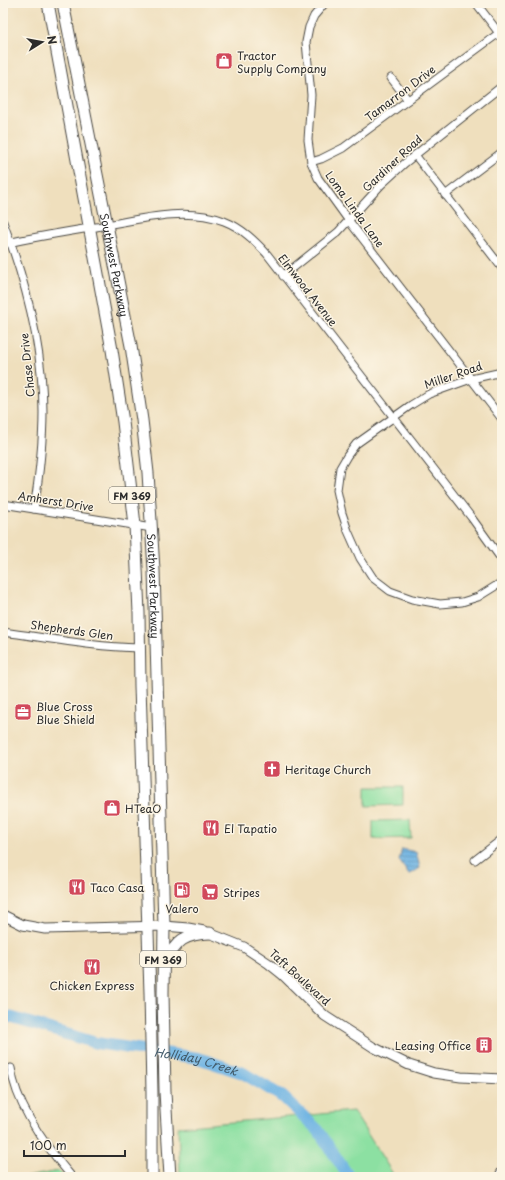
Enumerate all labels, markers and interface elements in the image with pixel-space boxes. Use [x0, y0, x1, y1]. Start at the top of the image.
north arrow [22, 22, 62, 62]
text: N [43, 34, 62, 46]
place label: Tractor Supply Company [237, 47, 327, 77]
shop icon: Tractor Supply Company [214, 51, 234, 71]
street label: Tamarron Drive [361, 61, 439, 125]
street label: Gardiner Road [358, 131, 426, 195]
street label: Loma Linda Lane [321, 167, 389, 251]
street label: Southwest Parkway [96, 212, 133, 318]
street label: Elmwood Avenue [274, 250, 342, 330]
street label: Chase Drive [15, 332, 39, 398]
street label: Miller Road [422, 357, 485, 393]
street label: Amherst Drive [17, 487, 95, 515]
road number: FM 369 [109, 487, 155, 503]
street label: Southwest Parkway [143, 533, 164, 639]
street label: Shepherds Glen [29, 616, 115, 644]
place label: Blue Cross Blue Shield [36, 698, 95, 728]
office icon: Blue Cross Blue Shield [13, 702, 33, 722]
church icon: Heritage Church [262, 759, 282, 779]
place label: Heritage Church [285, 761, 371, 778]
shop icon: HTeaO [102, 798, 122, 818]
place label: HTeaO [125, 800, 161, 817]
restaurant icon: El Tapatio [201, 818, 221, 838]
place label: El Tapatio [224, 820, 277, 837]
restaurant icon: Taco Casa [67, 877, 87, 897]
place label: Taco Casa [90, 879, 145, 896]
fuel station icon: Valero [172, 880, 192, 900]
supermarket icon: Stripes [200, 882, 220, 902]
place label: Stripes [223, 884, 260, 901]
place label: Valero [165, 900, 199, 917]
street label: Taft Boulevard [266, 945, 335, 1009]
road number: FM 369 [140, 951, 186, 967]
restaurant icon: Chicken Express [82, 957, 102, 977]
place label: Chicken Express [49, 977, 135, 994]
building icon: Leasing Office [474, 1035, 494, 1055]
place label: Leasing Office [395, 1037, 471, 1054]
water label: Holliday Creek [153, 1043, 241, 1080]
scale bar [24, 1132, 125, 1158]
text: 100 m [30, 1136, 67, 1154]

